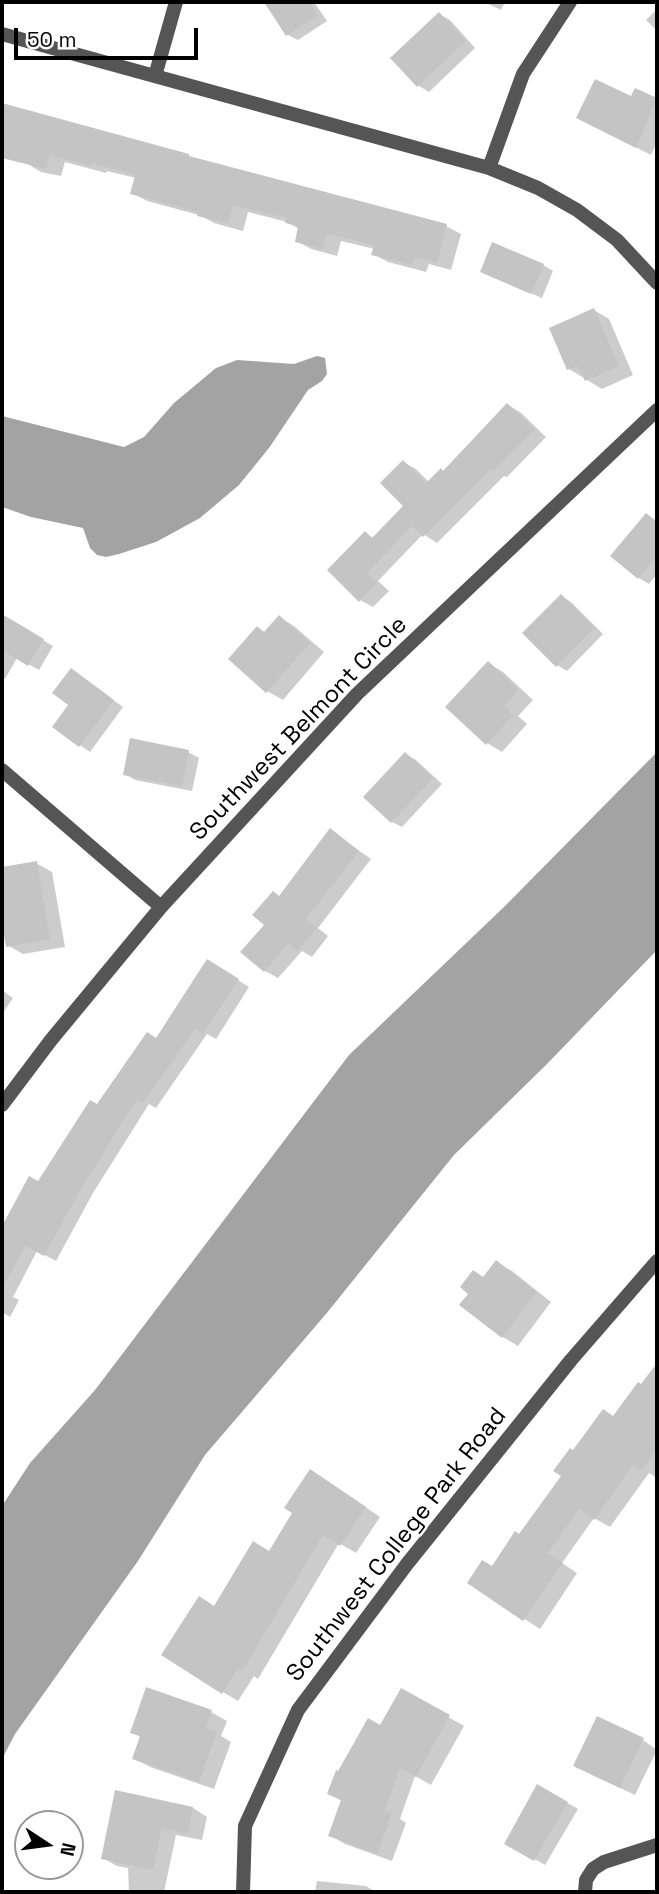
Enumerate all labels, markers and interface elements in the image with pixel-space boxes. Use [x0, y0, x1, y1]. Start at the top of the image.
scale bar [18, 14, 201, 58]
text: 50 m [27, 26, 77, 53]
street label: Southwest Belmont Circle [184, 611, 414, 847]
street label: Southwest College Park Road [281, 1402, 513, 1688]
north arrow [14, 1810, 84, 1880]
text: N [54, 1840, 82, 1858]

